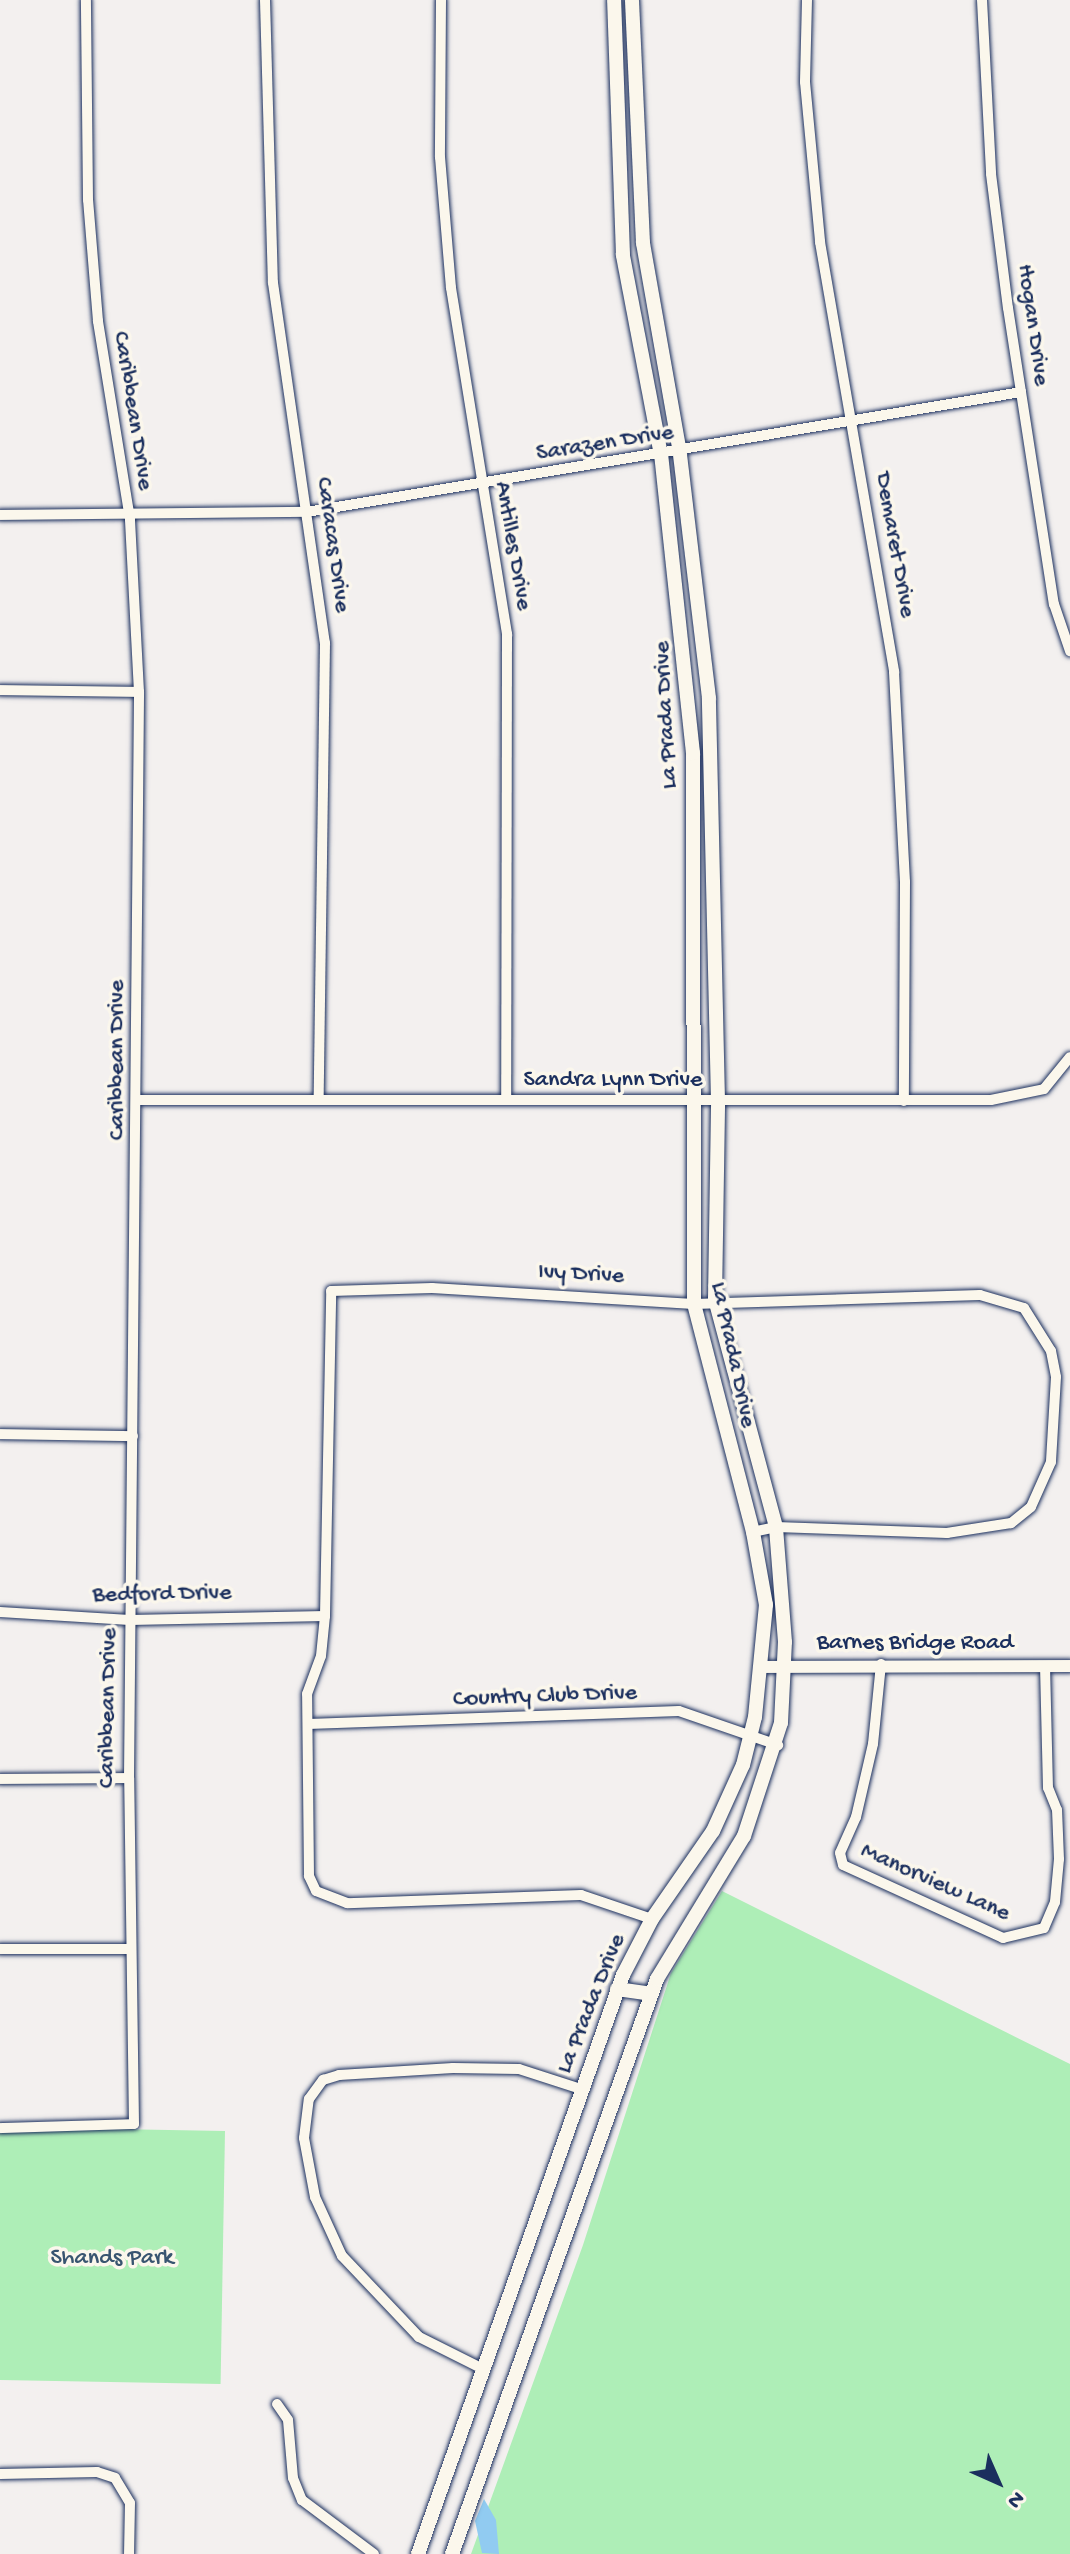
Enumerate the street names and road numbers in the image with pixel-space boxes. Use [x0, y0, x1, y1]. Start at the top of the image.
street label: Hogan Drive [1009, 262, 1055, 388]
street label: Caribbean Drive [105, 329, 159, 493]
street label: Sarazen Drive [534, 419, 676, 469]
street label: Demaret Drive [867, 470, 921, 620]
street label: Caracas Drive [308, 475, 356, 615]
street label: Antilles Drive [487, 479, 537, 613]
street label: La Prada Drive [649, 640, 685, 790]
street label: Caribbean Drive [104, 980, 132, 1140]
street label: Sandra Lynn Drive [524, 1067, 702, 1095]
street label: Ivy Drive [537, 1258, 625, 1292]
street label: La Prada Drive [703, 1280, 761, 1430]
street label: Bedford Drive [92, 1579, 232, 1611]
street label: Caribbean Drive [93, 1628, 125, 1788]
street label: Barnes Bridge Road [817, 1630, 1013, 1658]
street label: Country Club Drive [452, 1679, 638, 1715]
street label: Manorview Lane [856, 1837, 1014, 1929]
street label: La Prada Drive [551, 1930, 633, 2078]

